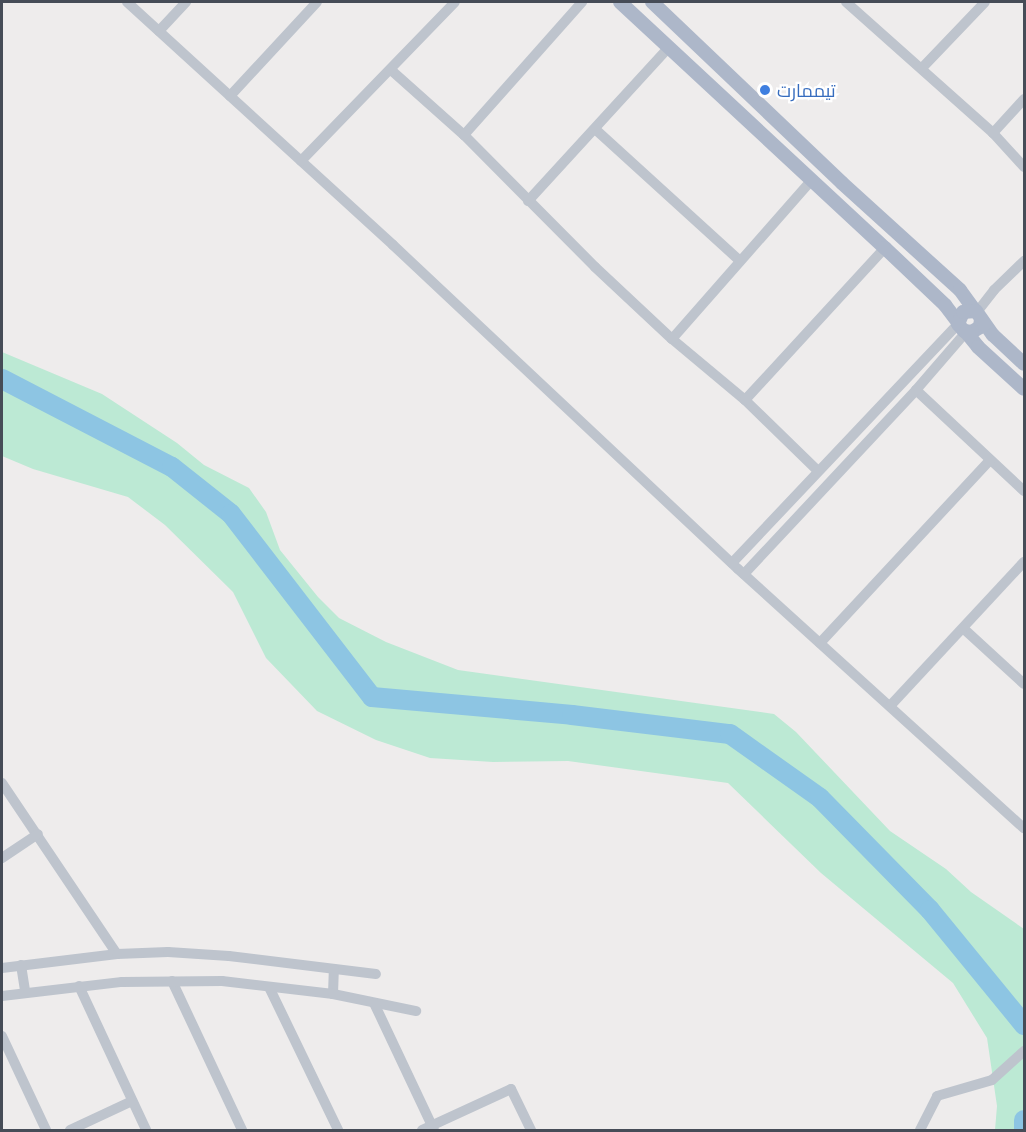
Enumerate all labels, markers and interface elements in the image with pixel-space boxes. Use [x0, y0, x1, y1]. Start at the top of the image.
place label: تیممارت [777, 79, 836, 101]
marker: تیممارت [758, 83, 772, 97]

